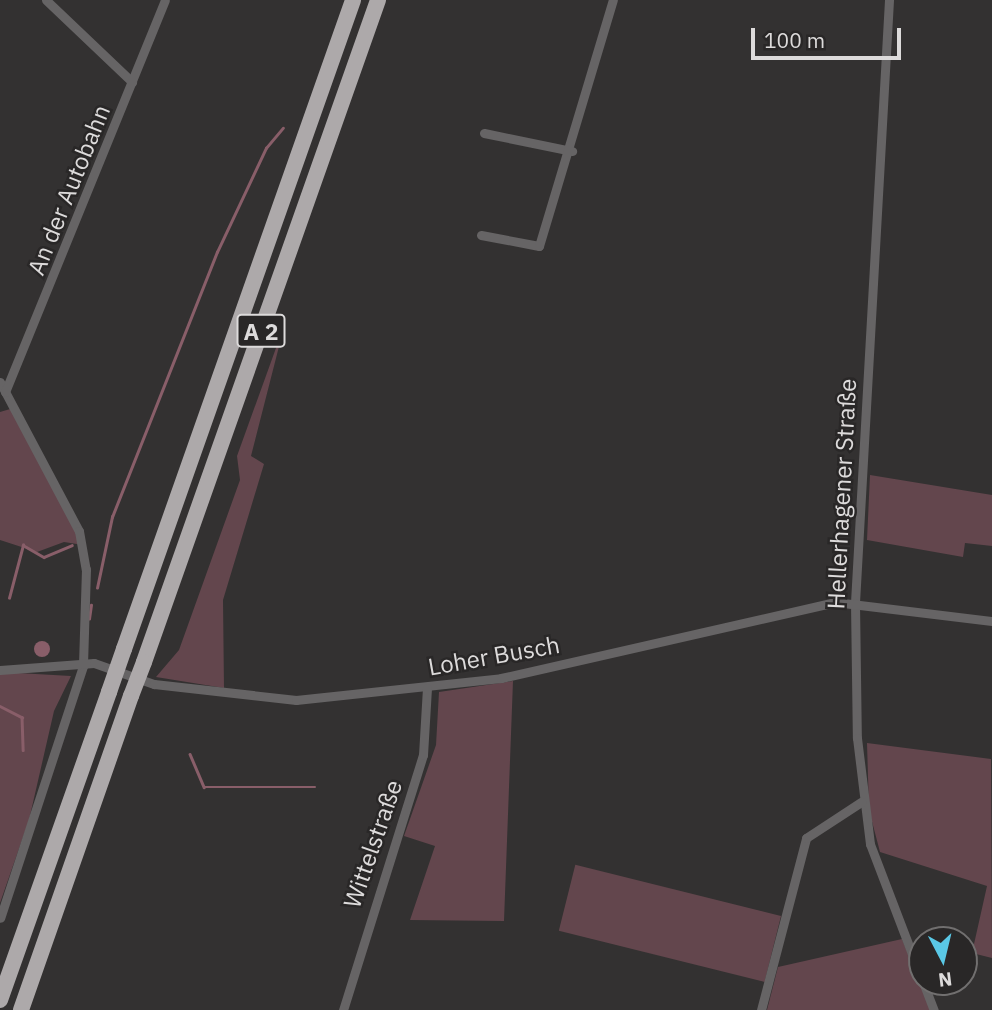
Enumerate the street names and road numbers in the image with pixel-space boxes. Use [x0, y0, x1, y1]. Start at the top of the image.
street label: An der Autobahn [22, 101, 116, 279]
road number: A 2 [236, 312, 286, 350]
street label: Hellerhagener Straße [822, 378, 862, 610]
street label: Loher Busch [426, 630, 562, 682]
street label: Wittelstraße [338, 776, 408, 912]

